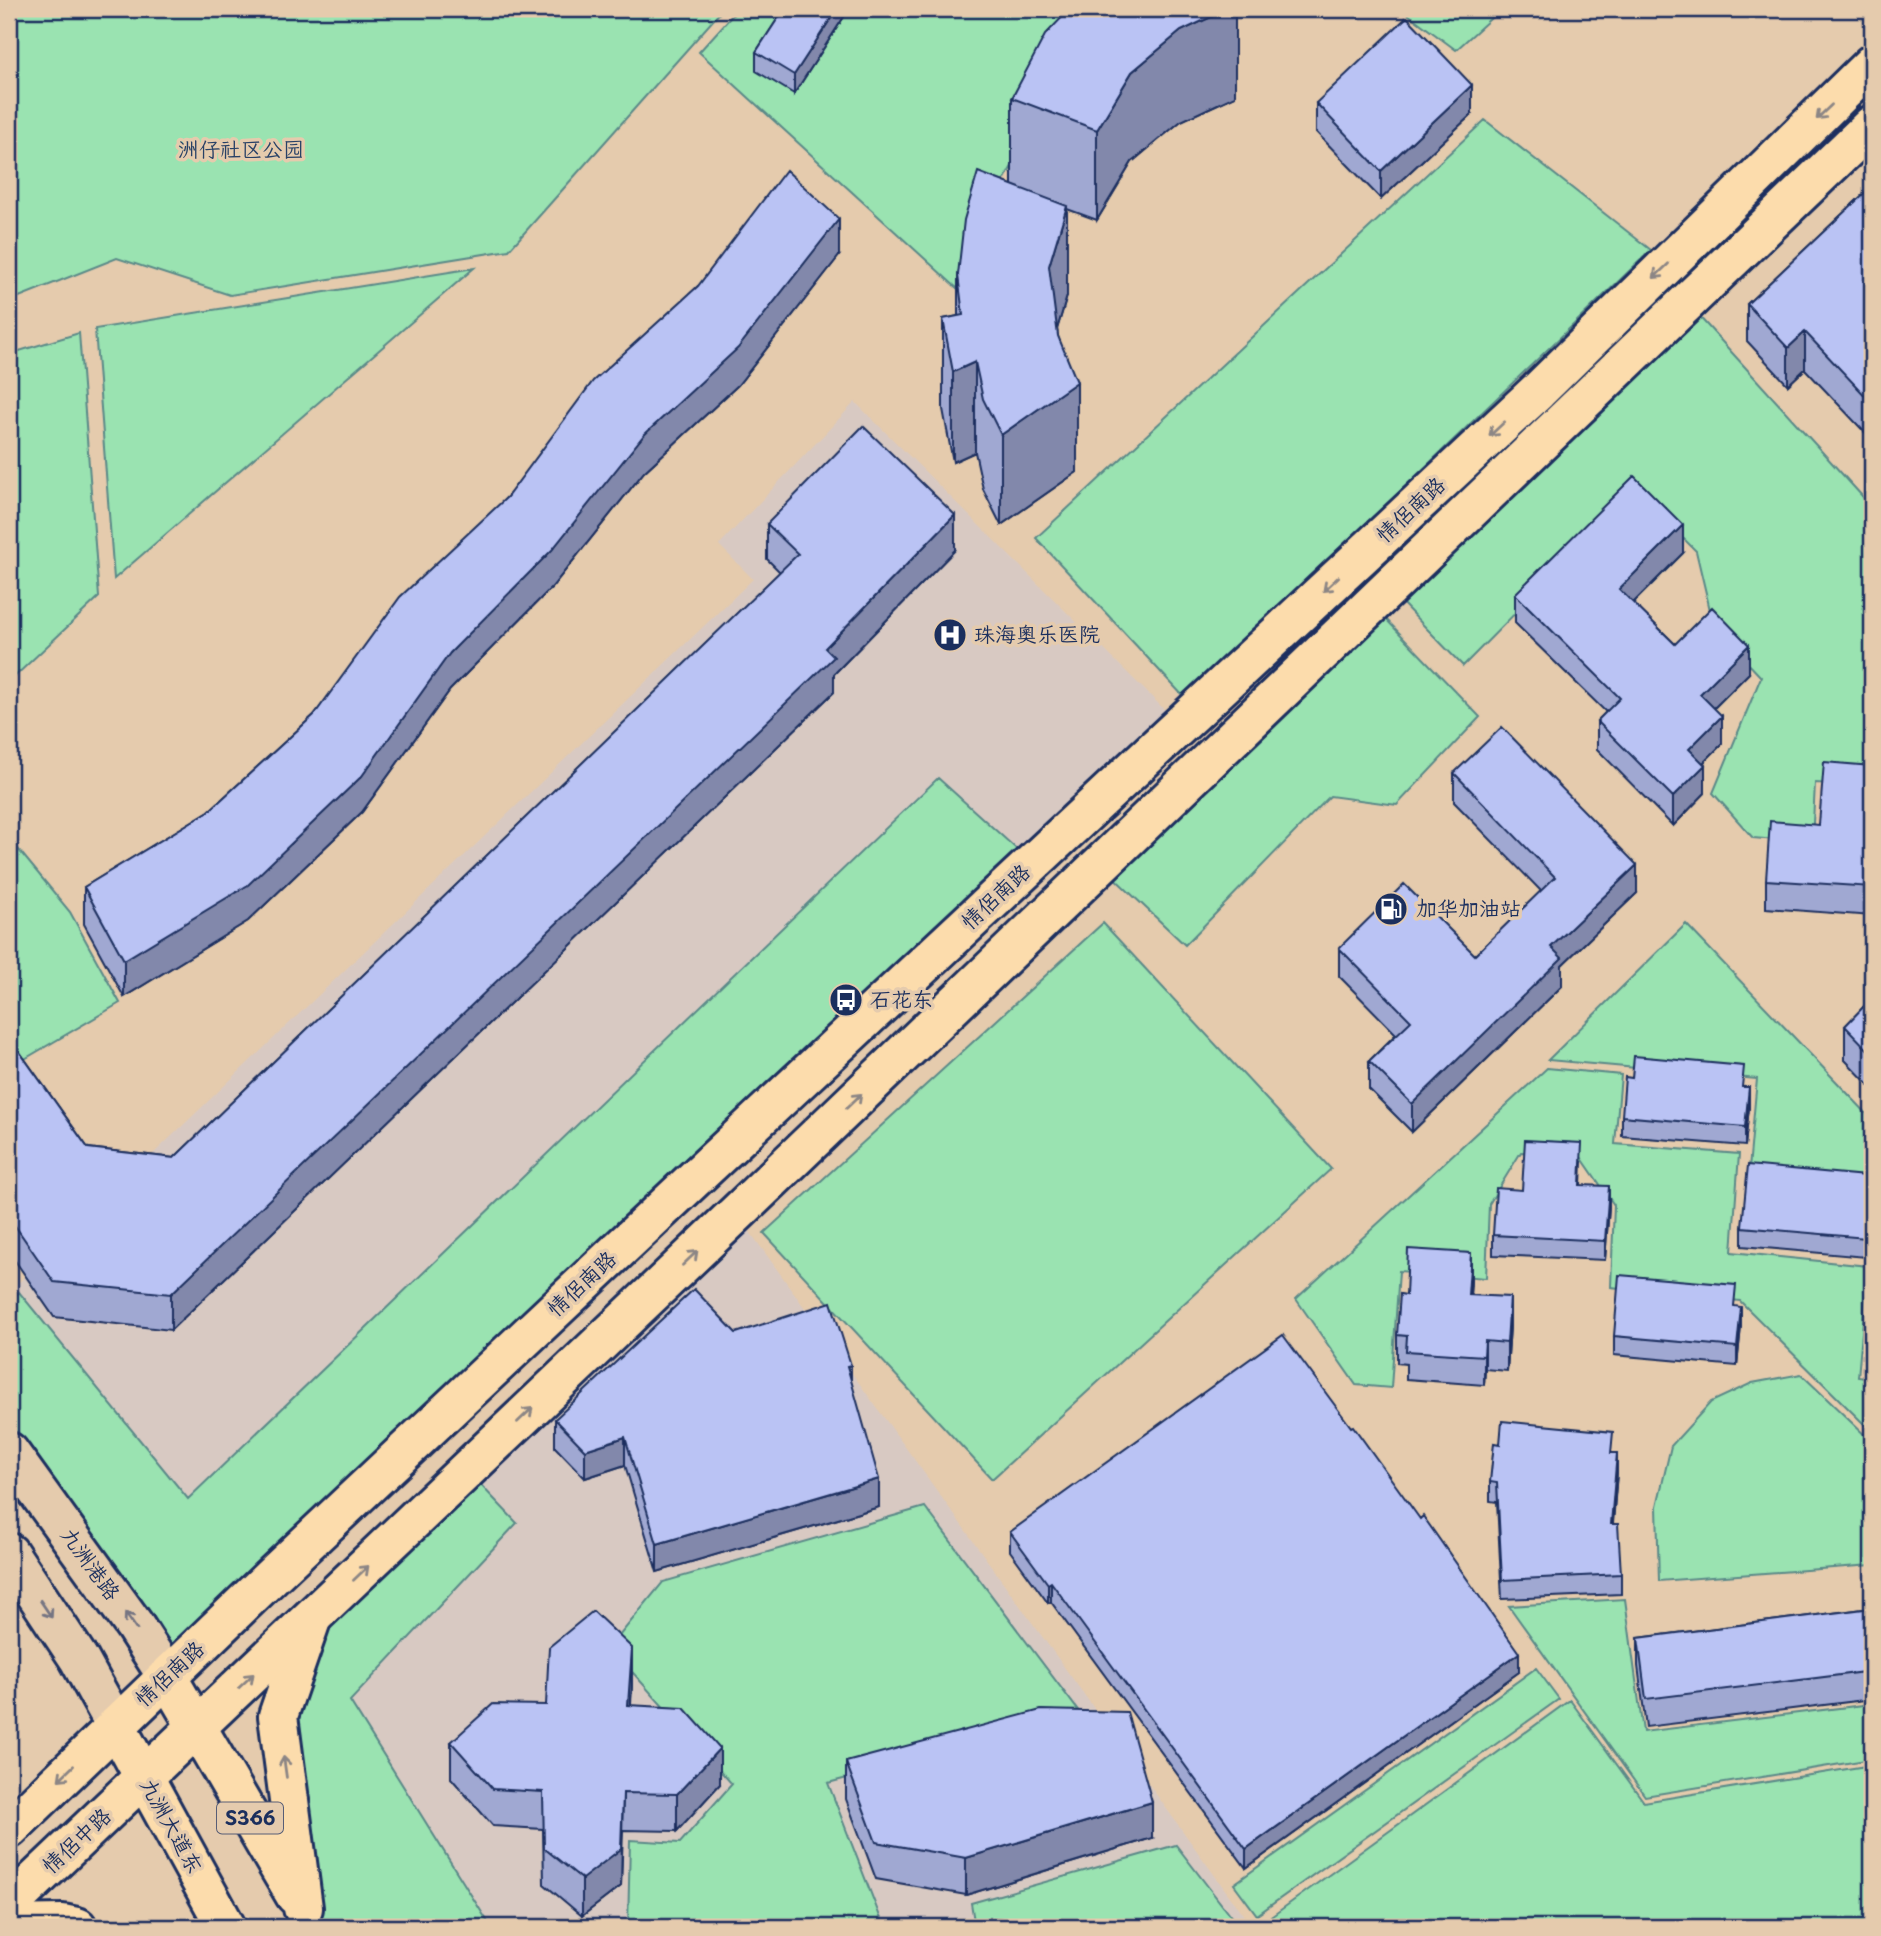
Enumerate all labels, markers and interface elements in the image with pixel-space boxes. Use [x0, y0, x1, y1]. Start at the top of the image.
one-way arrow [1815, 103, 1832, 120]
park label: 洲仔社区公园 [178, 132, 304, 164]
one-way arrow [1653, 262, 1670, 279]
one-way arrow [1488, 421, 1506, 437]
street label: 情侣南路 [1368, 468, 1451, 549]
one-way arrow [1323, 576, 1340, 593]
hospital icon: 珠海奥乐医院 [931, 616, 969, 654]
place label: 珠海奥乐医院 [974, 617, 1100, 649]
street label: 情侣南路 [953, 855, 1036, 936]
fuel station icon: 加华加油站 [1372, 890, 1410, 928]
place label: 加华加油站 [1416, 891, 1521, 923]
bus stop icon: 石花东 [827, 981, 865, 1019]
place label: 石花东 [870, 982, 933, 1014]
one-way arrow [845, 1093, 862, 1110]
street label: 情侣南路 [539, 1242, 622, 1323]
one-way arrow [681, 1250, 698, 1267]
one-way arrow [517, 1407, 534, 1424]
street label: 九洲港路 [54, 1519, 129, 1606]
one-way arrow [352, 1564, 369, 1581]
one-way arrow [40, 1599, 54, 1619]
one-way arrow [124, 1612, 138, 1631]
street label: 情侣南路 [127, 1632, 210, 1713]
one-way arrow [237, 1673, 255, 1689]
one-way arrow [278, 1757, 291, 1779]
one-way arrow [58, 1765, 75, 1782]
street label: 九洲大道东 [133, 1771, 212, 1879]
street label: 情侣中路 [34, 1799, 117, 1880]
road number: S366 [217, 1802, 283, 1834]

